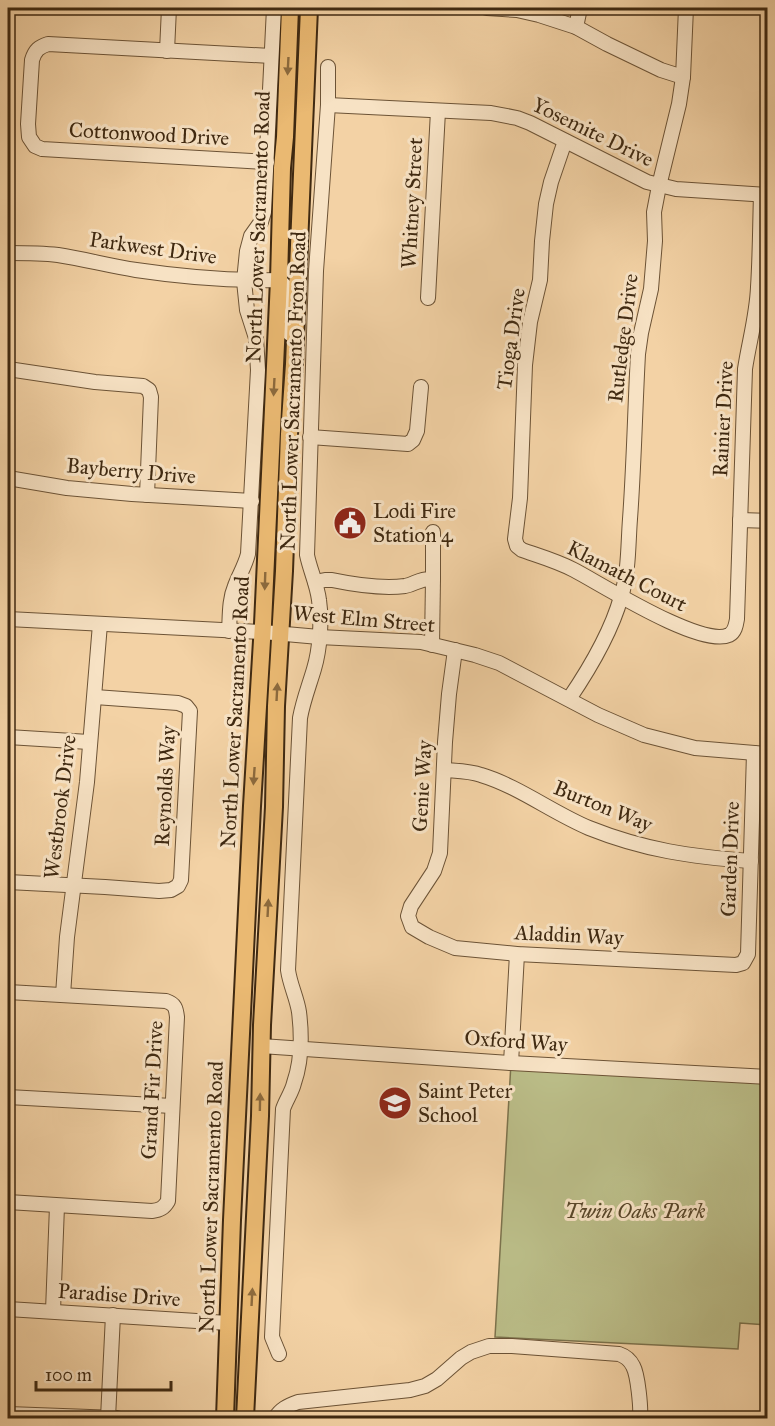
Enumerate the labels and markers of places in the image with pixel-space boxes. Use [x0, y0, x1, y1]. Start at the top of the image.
place label: Lodi Fire Station 4 [373, 498, 456, 548]
public building icon: Lodi Fire Station 4 [332, 505, 368, 541]
place label: Saint Peter School [418, 1078, 512, 1128]
school or university icon: Saint Peter School [377, 1085, 413, 1121]

